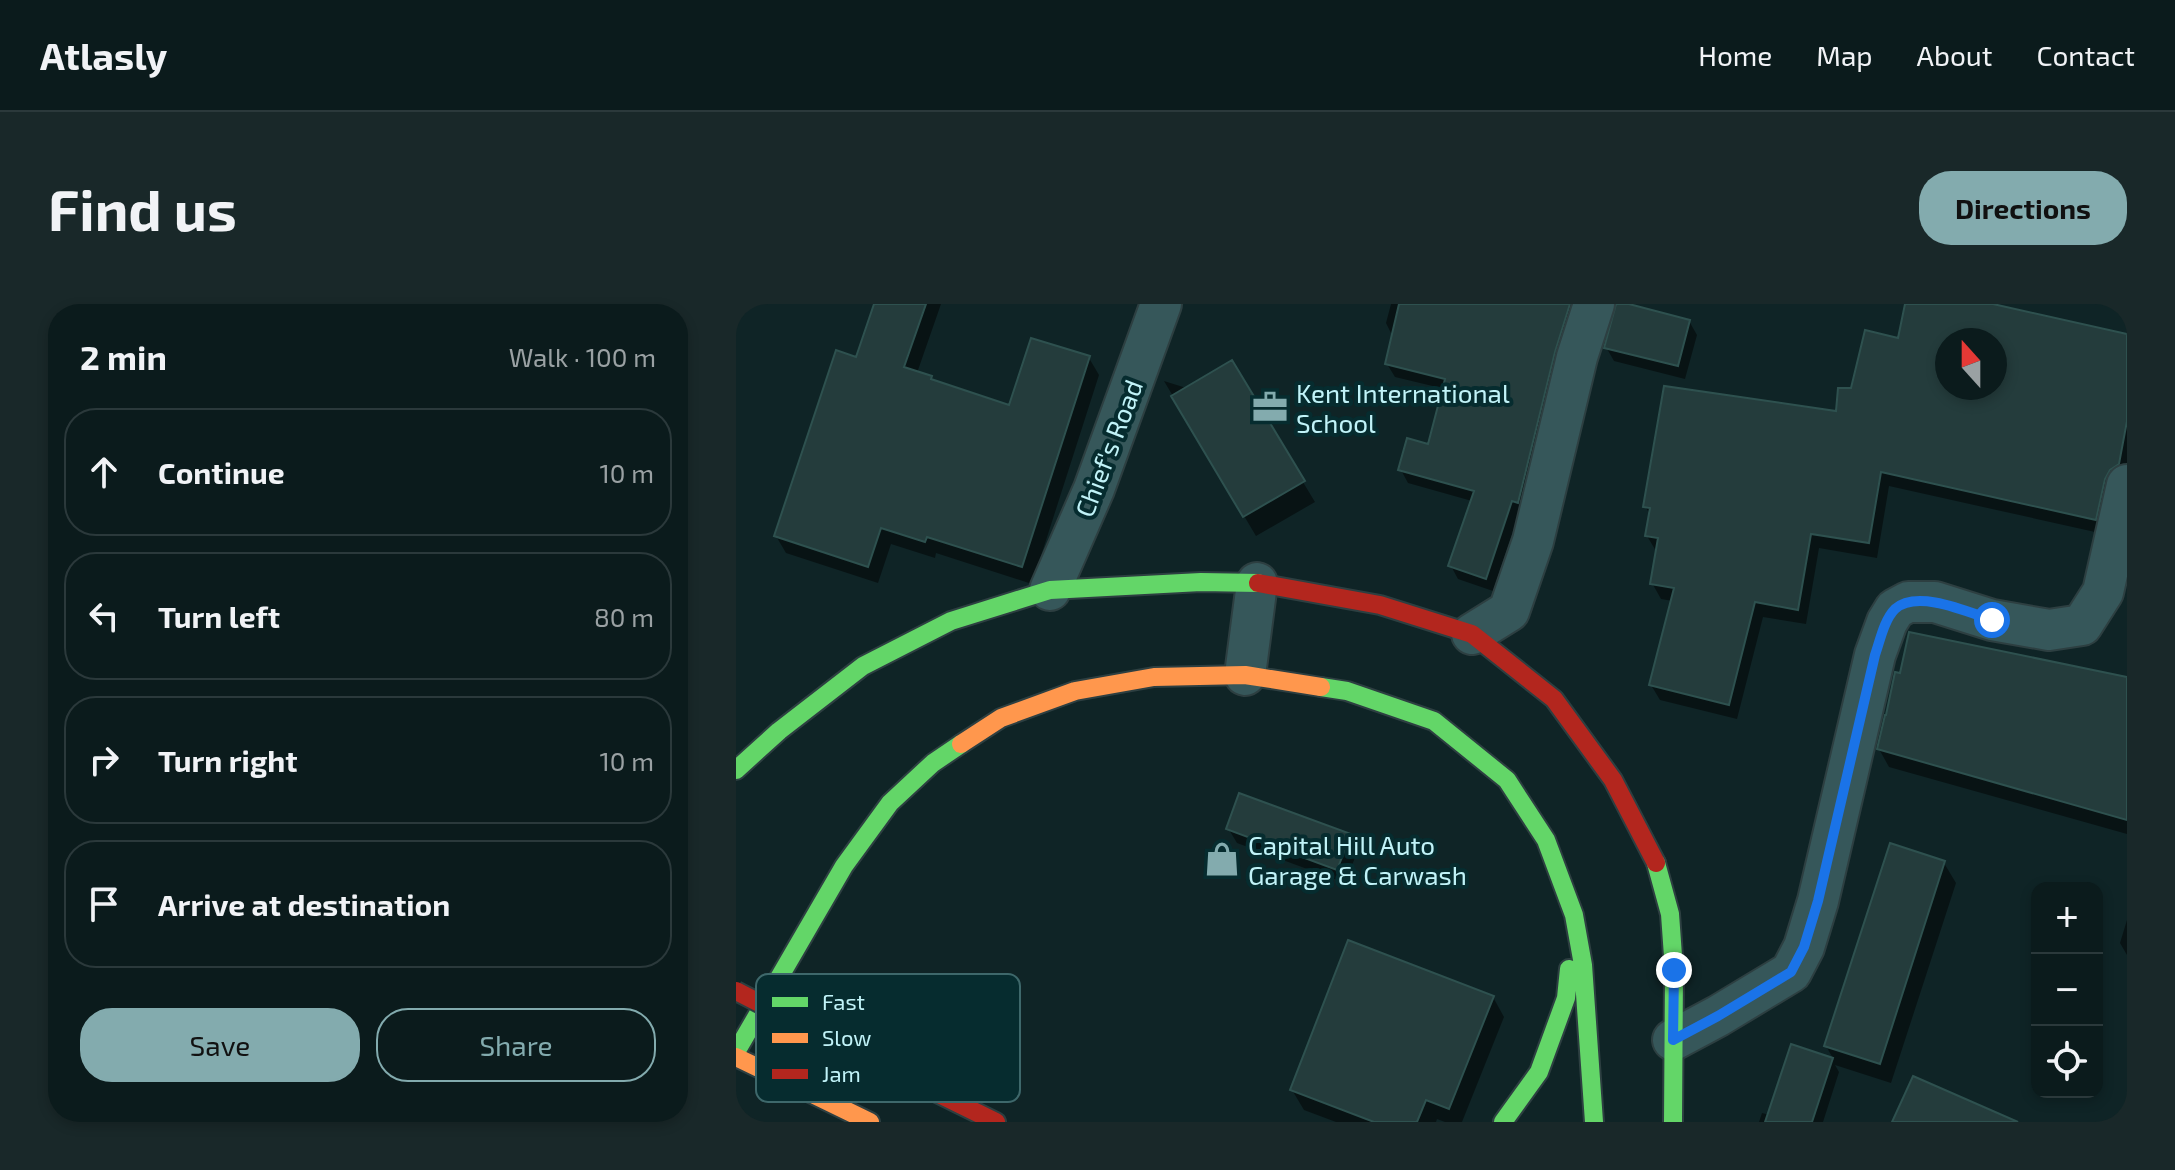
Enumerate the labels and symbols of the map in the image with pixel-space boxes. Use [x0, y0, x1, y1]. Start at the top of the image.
north arrow [1935, 328, 2007, 400]
street label: Chief's Road [1068, 375, 1148, 521]
place label: Kent International School [1296, 377, 1510, 438]
office icon: Kent International School [1251, 388, 1289, 426]
route start [1974, 602, 2010, 638]
place label: Capital Hill Auto Garage & Carwash [1248, 829, 1467, 890]
shop icon: Capital Hill Auto Garage & Carwash [1203, 840, 1241, 878]
route end [1656, 952, 1692, 988]
legend [756, 974, 1020, 1102]
text: Fast [822, 988, 865, 1014]
text: Slow [822, 1024, 871, 1050]
text: Jam [822, 1060, 861, 1086]

